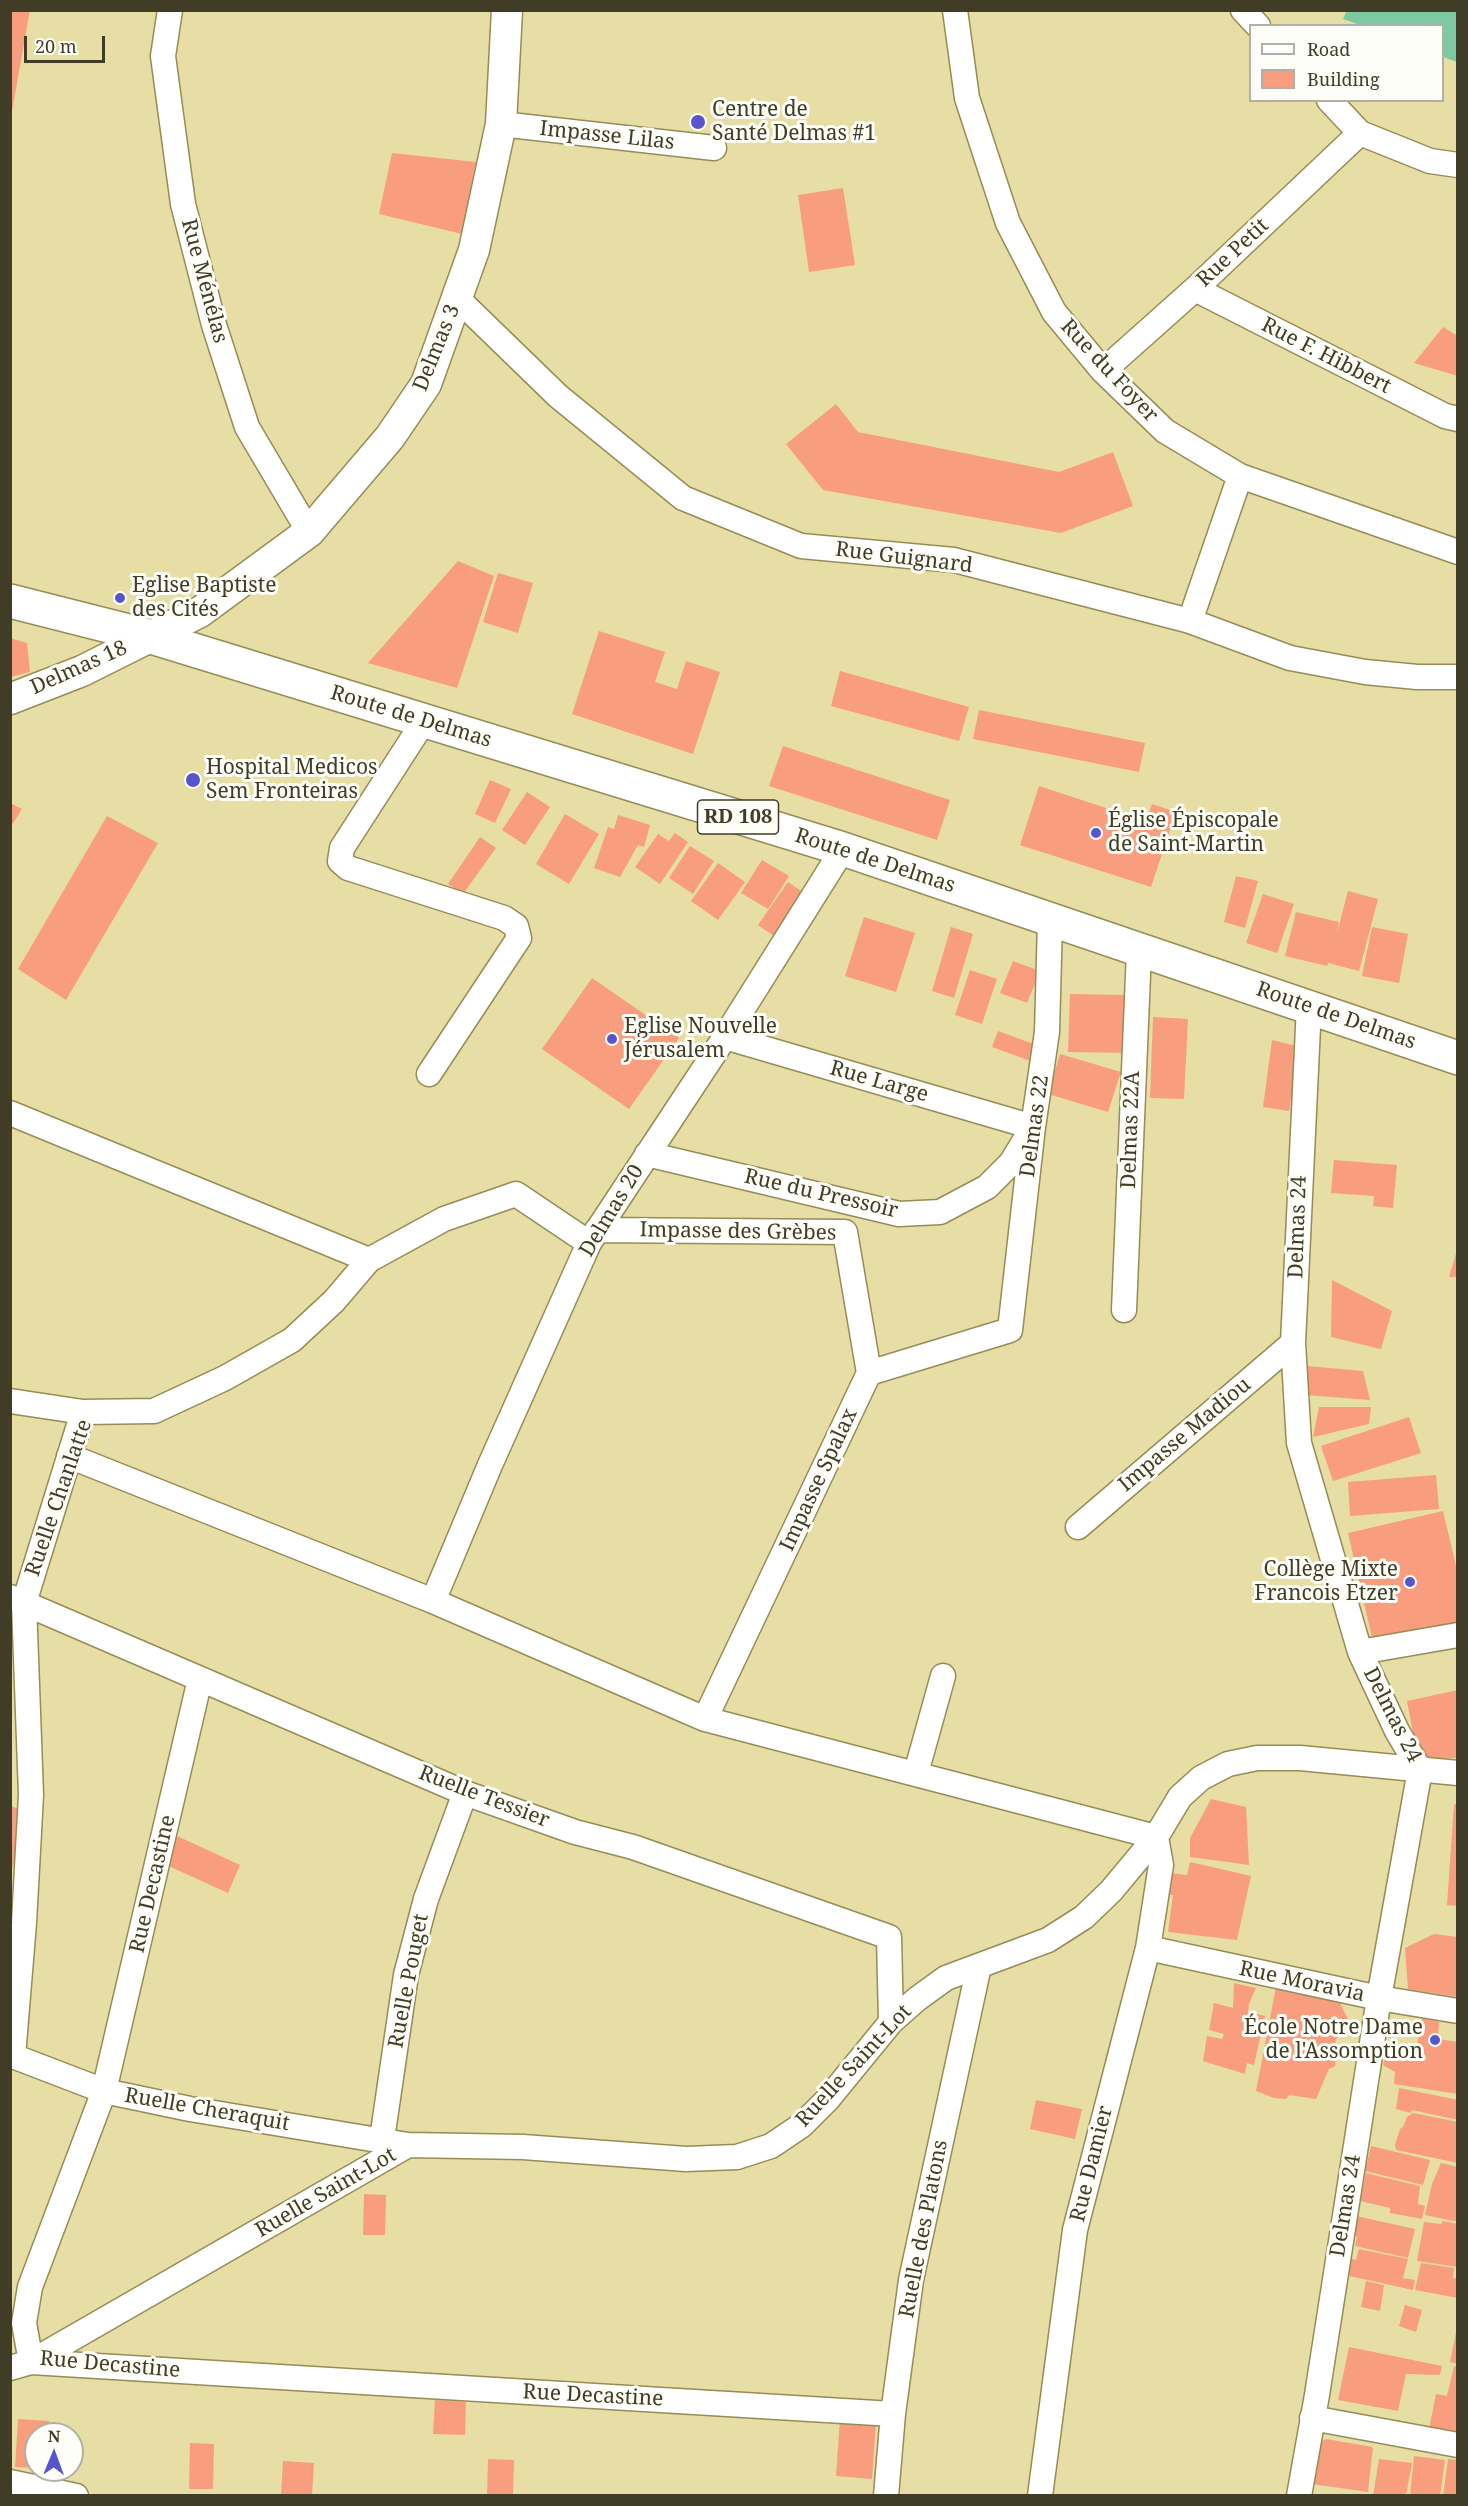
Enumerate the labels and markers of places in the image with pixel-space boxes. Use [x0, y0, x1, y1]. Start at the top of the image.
place label: Centre de Santé Delmas #1 [712, 97, 876, 147]
marker: Centre de Santé Delmas #1 [689, 113, 707, 131]
place label: Eglise Baptiste des Cités [132, 573, 276, 623]
marker: Eglise Baptiste des Cités [113, 591, 127, 605]
place label: Hospital Medicos Sem Fronteiras [206, 755, 378, 805]
marker: Hospital Medicos Sem Fronteiras [184, 771, 202, 789]
place label: Église Épiscopale de Saint-Martin [1108, 808, 1279, 858]
marker: Église Épiscopale de Saint-Martin [1089, 826, 1103, 840]
place label: Eglise Nouvelle Jérusalem [624, 1014, 777, 1064]
marker: Eglise Nouvelle Jérusalem [605, 1032, 619, 1046]
place label: Collège Mixte Francois Etzer [1254, 1557, 1398, 1607]
marker: Collège Mixte Francois Etzer [1403, 1575, 1417, 1589]
place label: École Notre Dame de l'Assomption [1244, 2015, 1423, 2065]
marker: École Notre Dame de l'Assomption [1428, 2033, 1442, 2047]

